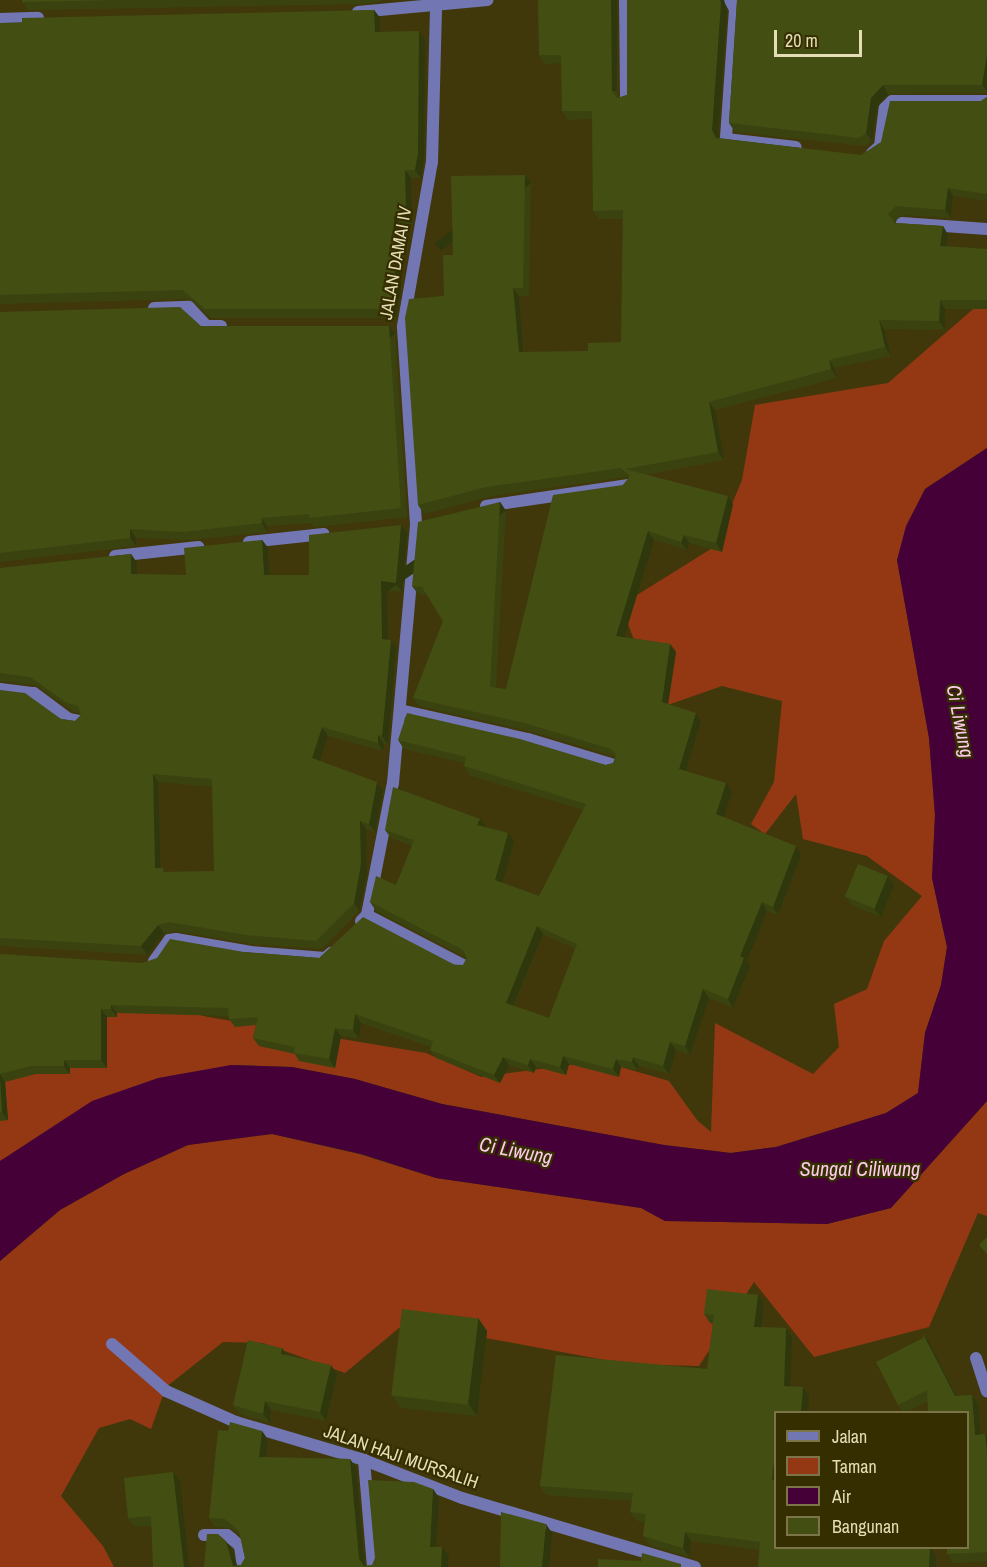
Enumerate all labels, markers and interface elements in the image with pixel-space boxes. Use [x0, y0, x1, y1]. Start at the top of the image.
scale bar [777, 18, 866, 56]
text: 20 m [785, 28, 818, 53]
street label: JALAN DAMAI IV [375, 205, 417, 321]
water label: Ci Liwung [942, 682, 980, 760]
water label: Ci Liwung [477, 1131, 555, 1169]
water label: Sungai Ciliwung [800, 1156, 920, 1180]
legend [774, 1411, 969, 1549]
street label: JALAN HAJI MURSALIH [321, 1420, 481, 1494]
text: Jalan [832, 1424, 867, 1449]
text: Taman [832, 1454, 877, 1479]
text: Air [832, 1484, 851, 1509]
text: Bangunan [832, 1514, 899, 1539]

